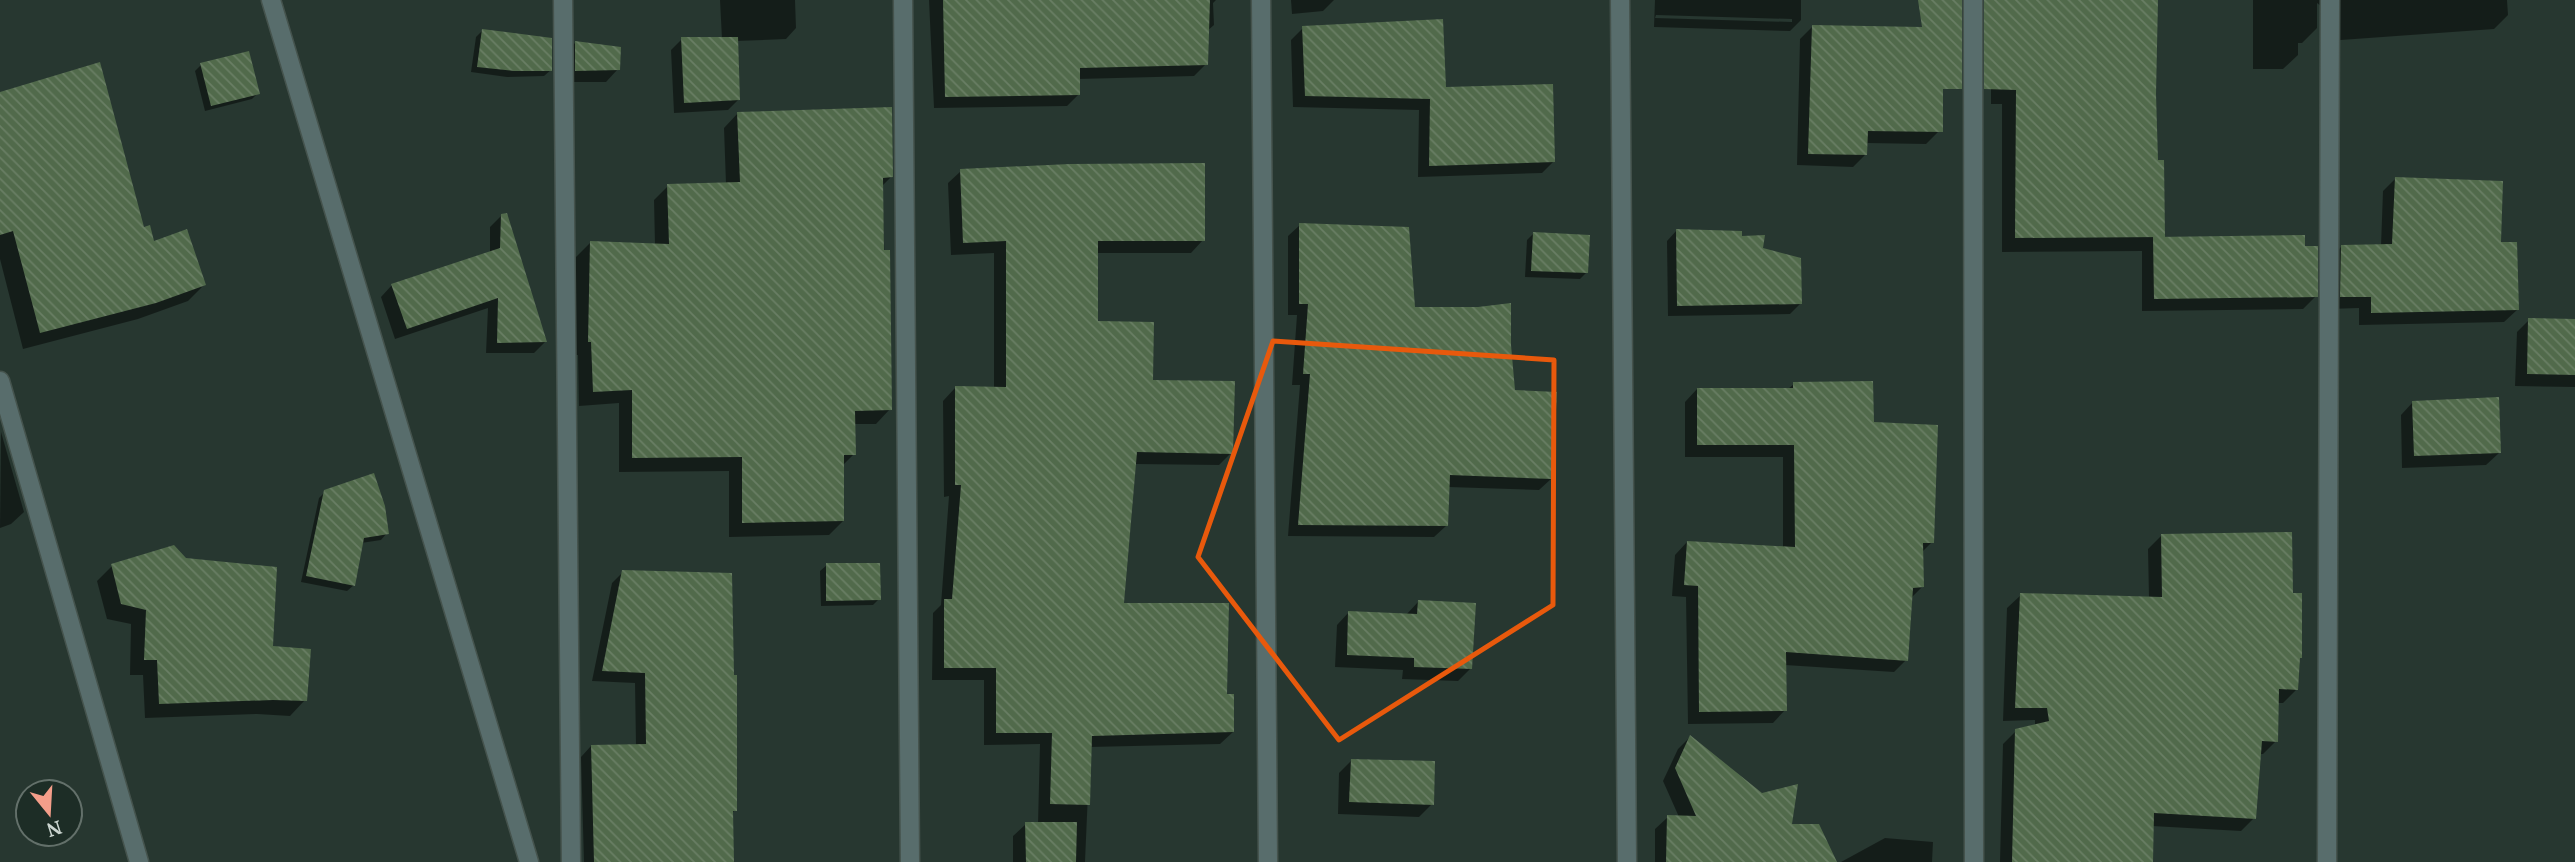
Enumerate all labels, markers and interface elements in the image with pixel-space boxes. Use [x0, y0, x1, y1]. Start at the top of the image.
north arrow [14, 778, 84, 848]
text: N [43, 816, 65, 844]

